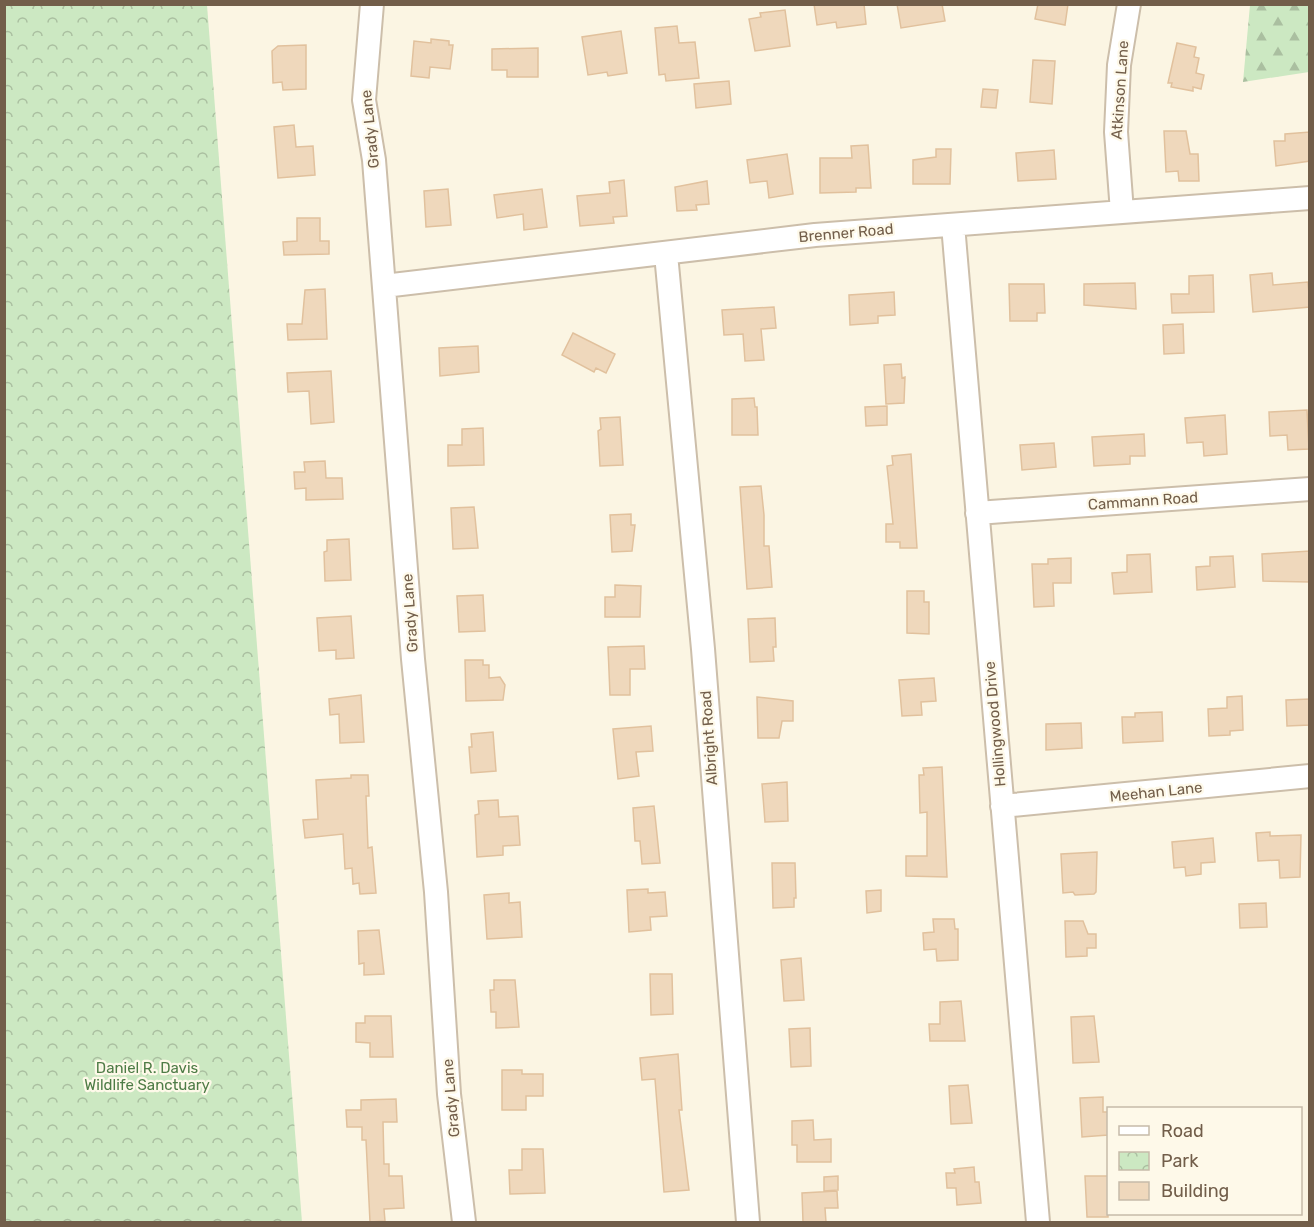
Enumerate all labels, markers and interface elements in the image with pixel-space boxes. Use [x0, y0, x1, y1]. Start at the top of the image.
street label: Atkinson Lane [1108, 40, 1132, 140]
street label: Grady Lane [357, 89, 383, 169]
street label: Brenner Road [798, 220, 894, 246]
street label: Cammann Road [1087, 488, 1199, 514]
street label: Grady Lane [398, 573, 422, 653]
street label: Hollingwood Drive [981, 660, 1009, 788]
street label: Albright Road [697, 690, 721, 786]
street label: Meehan Lane [1109, 778, 1203, 806]
street label: Grady Lane [439, 1058, 463, 1138]
park label: Daniel R. Davis Wildlife Sanctuary [84, 1059, 210, 1094]
legend [1107, 1107, 1302, 1215]
text: Road [1161, 1120, 1204, 1142]
text: Park [1161, 1150, 1199, 1172]
text: Building [1161, 1180, 1229, 1202]

